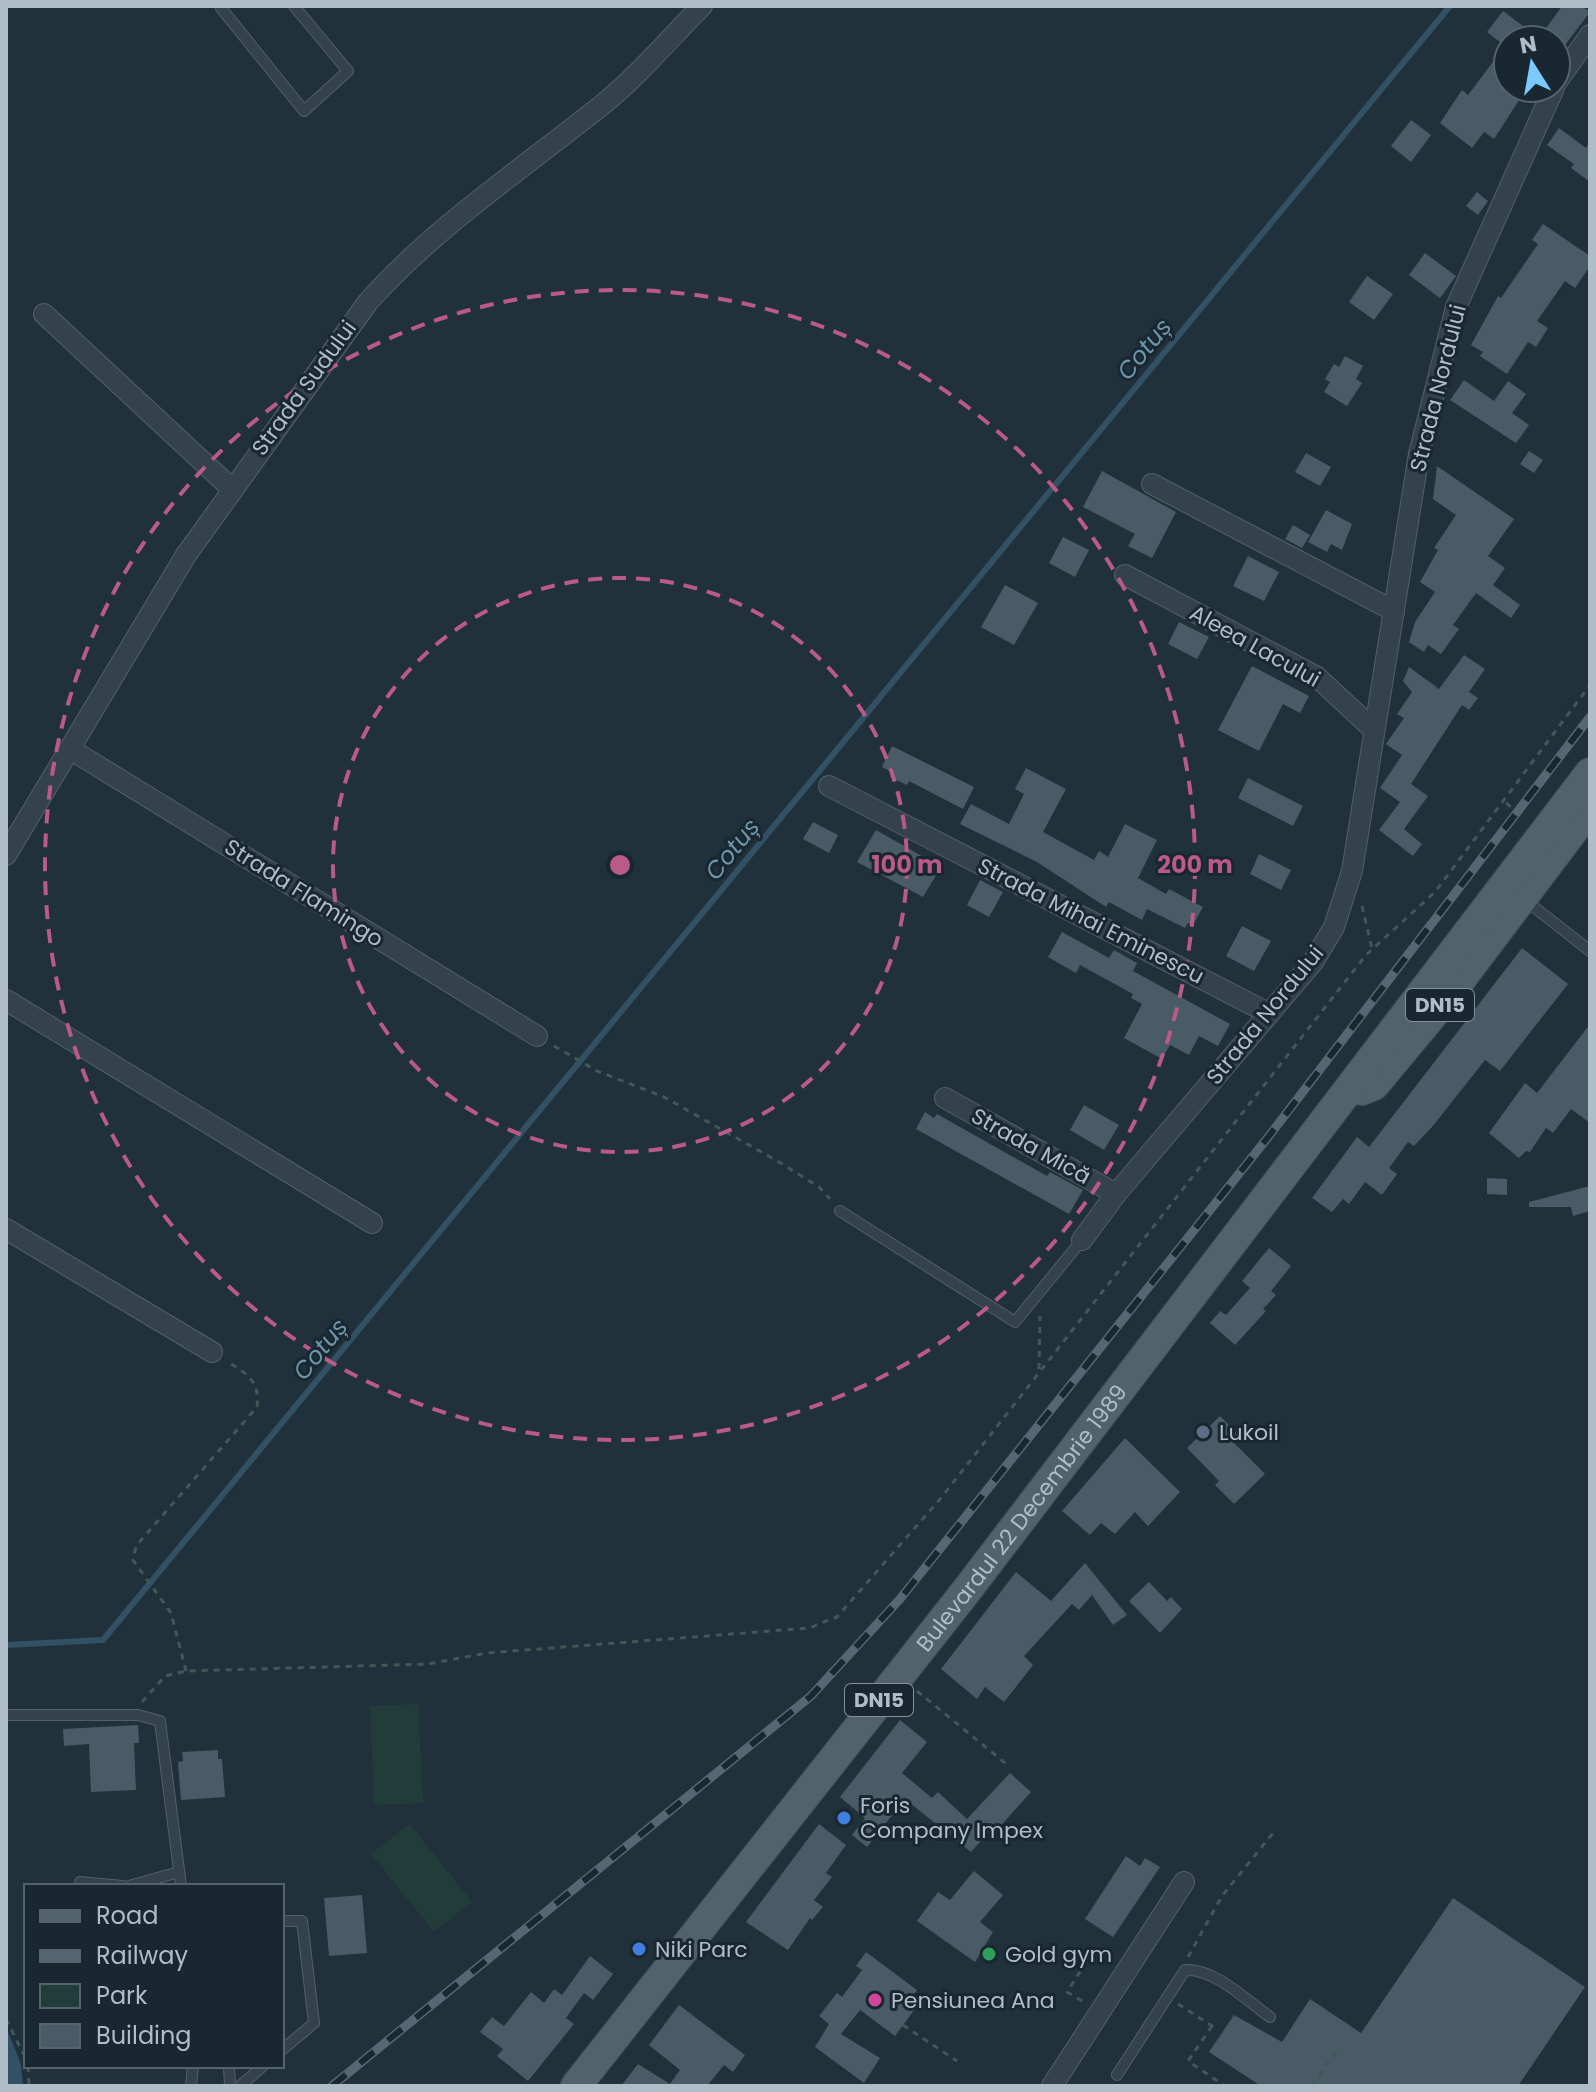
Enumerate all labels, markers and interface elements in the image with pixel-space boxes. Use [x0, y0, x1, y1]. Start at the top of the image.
north arrow [1492, 24, 1572, 104]
text: N [1517, 28, 1539, 62]
street label: Strada Nordului [1402, 301, 1474, 475]
water label: Cotuș [1109, 311, 1179, 387]
street label: Strada Sudului [244, 314, 364, 462]
street label: Aleea Lacului [1184, 597, 1326, 695]
water label: Cotuș [697, 811, 767, 887]
street label: Strada Flamingo [219, 832, 389, 954]
text: 100 m [872, 848, 942, 881]
text: 200 m [1157, 848, 1233, 881]
street label: Strada Mihai Eminescu [972, 850, 1210, 992]
centre of rings [606, 851, 634, 879]
street label: Strada Nordului [1199, 939, 1331, 1091]
road number: DN15 [1406, 989, 1474, 1021]
street label: Strada Mică [966, 1100, 1096, 1192]
water label: Cotuș [285, 1311, 355, 1387]
street label: Bulevardul 22 Decembrie 1989 [909, 1378, 1134, 1658]
place label: Lukoil [1219, 1417, 1279, 1448]
marker: Lukoil [1194, 1423, 1212, 1441]
road number: DN15 [845, 1684, 913, 1716]
place label: Foris Company Impex [860, 1790, 1043, 1846]
marker: Foris Company Impex [835, 1809, 853, 1827]
legend [24, 1884, 284, 2068]
text: Road [96, 1899, 158, 1932]
place label: Niki Parc [655, 1934, 748, 1965]
text: Railway [96, 1939, 189, 1972]
place label: Gold gym [1005, 1939, 1112, 1970]
marker: Niki Parc [630, 1940, 648, 1958]
marker: Gold gym [980, 1945, 998, 1963]
text: Park [96, 1979, 148, 2012]
place label: Pensiunea Ana [891, 1985, 1055, 2016]
marker: Pensiunea Ana [866, 1991, 884, 2009]
text: Building [96, 2019, 192, 2052]

